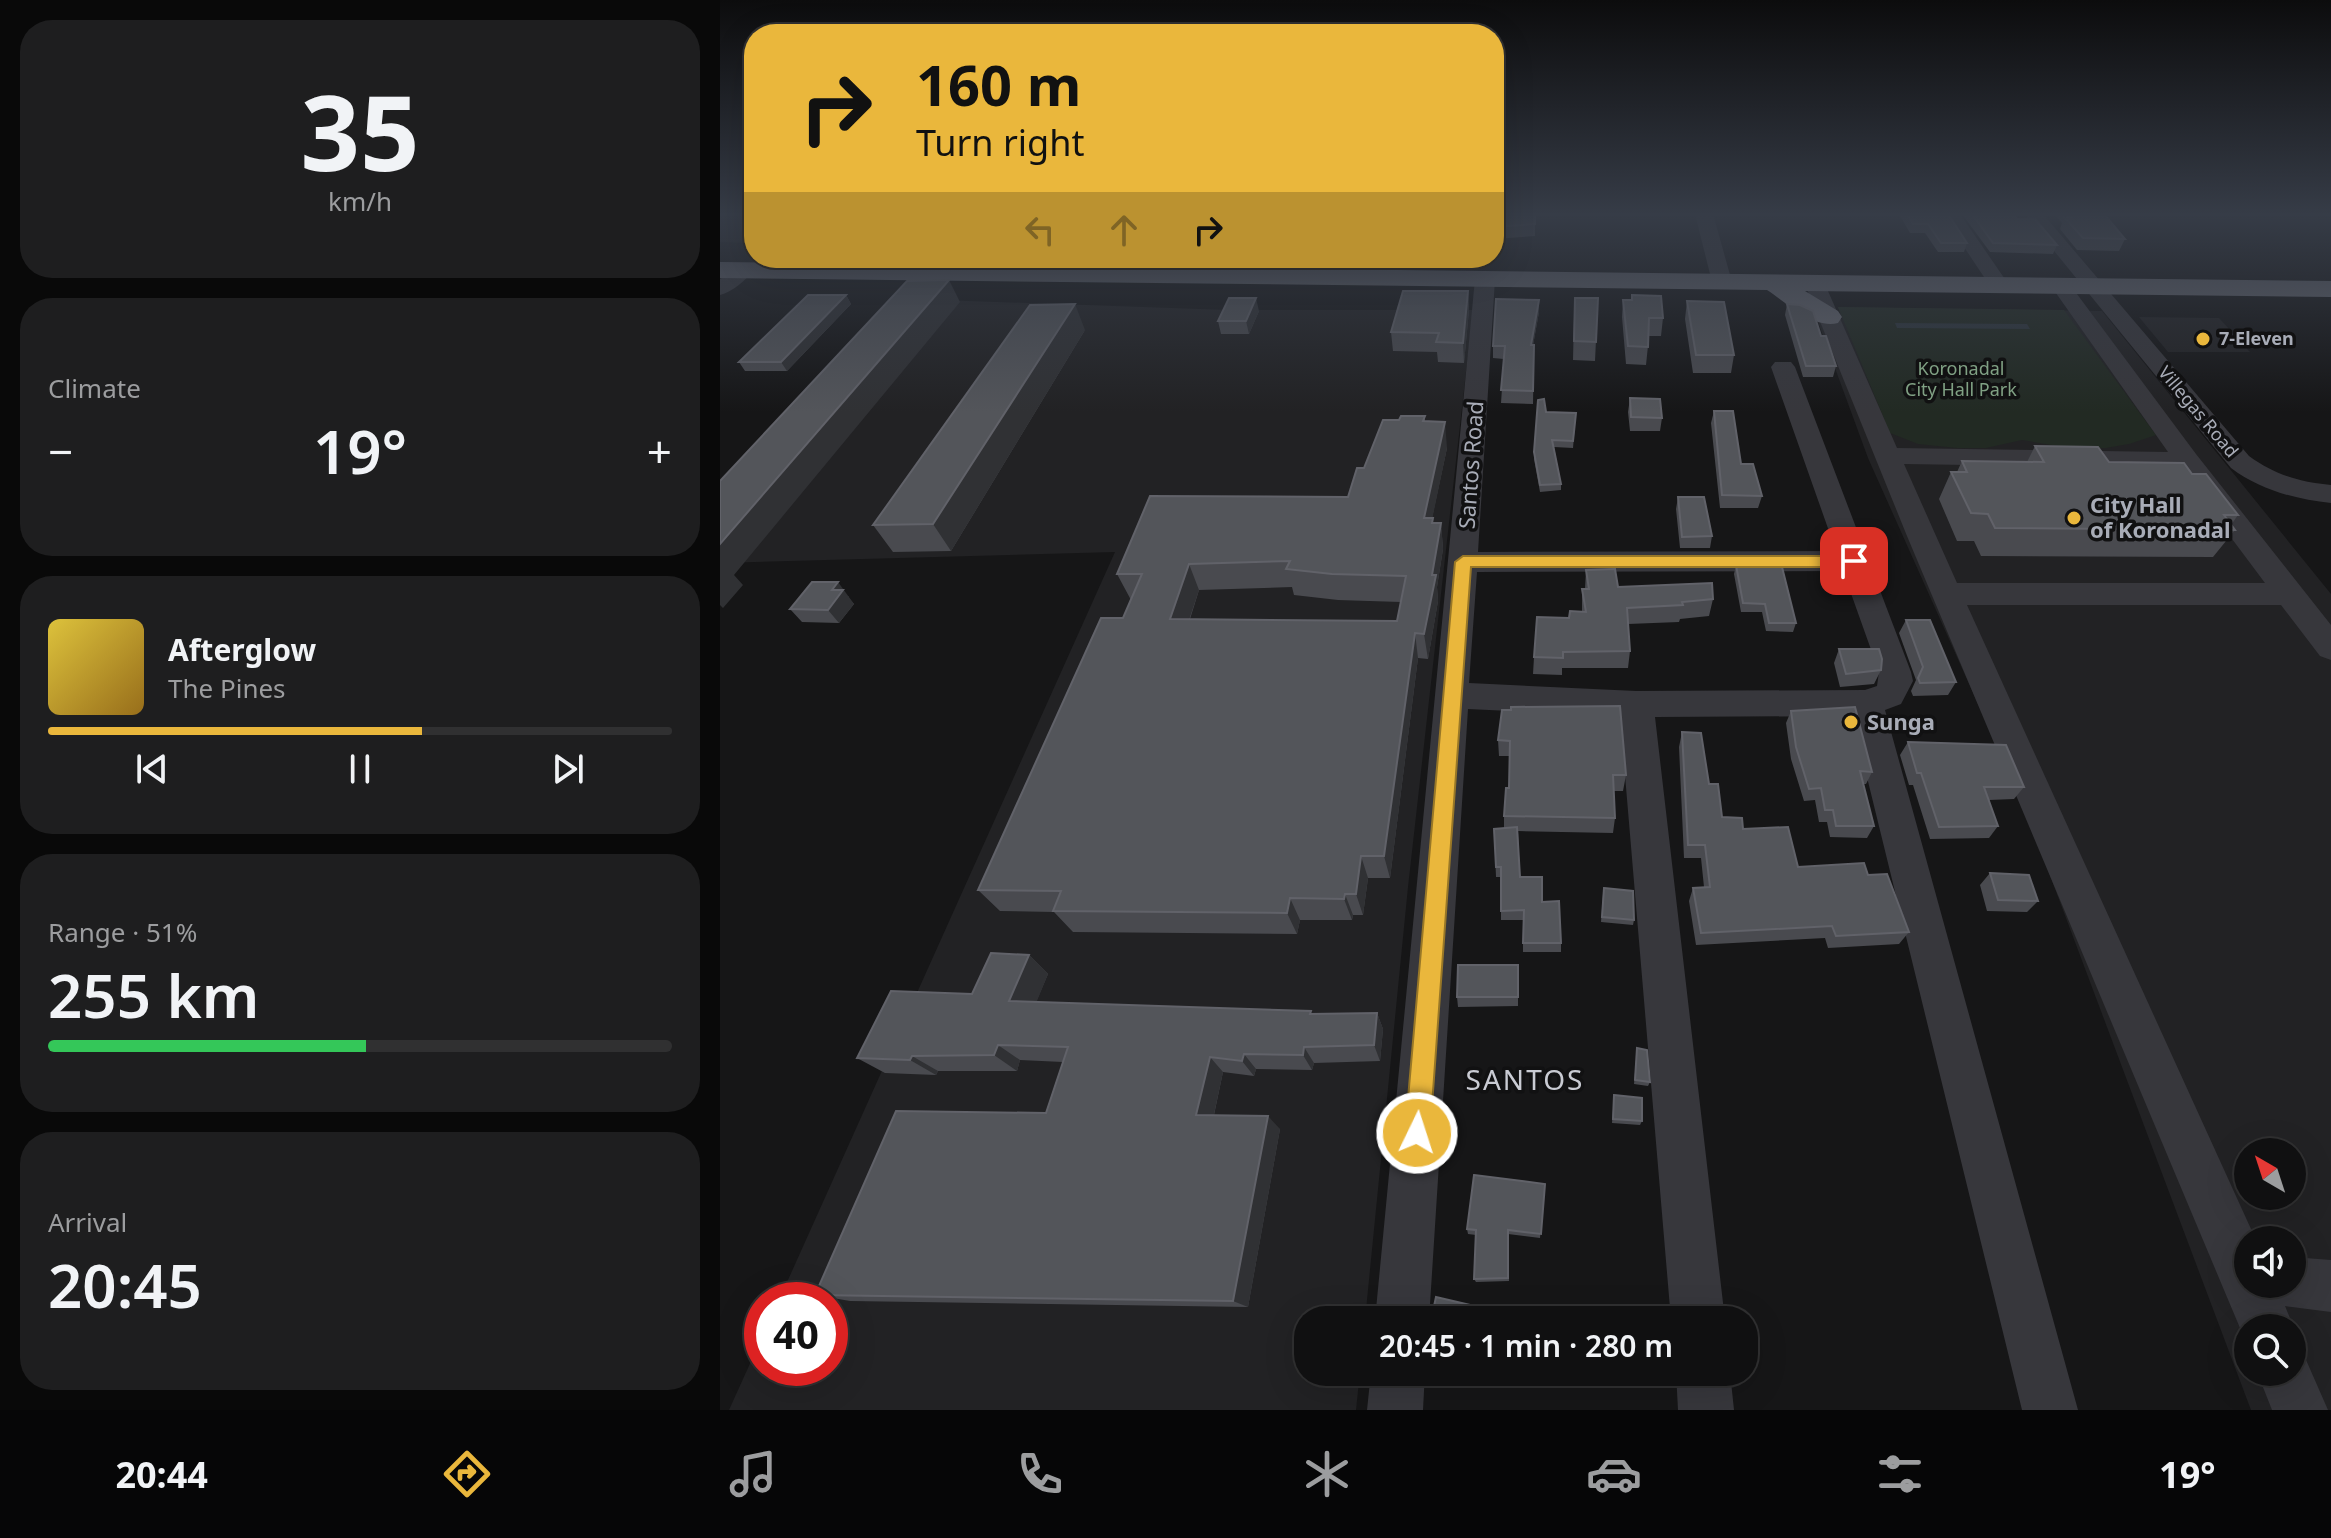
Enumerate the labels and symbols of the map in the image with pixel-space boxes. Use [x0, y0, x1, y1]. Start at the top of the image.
place label: 7-Eleven [2219, 326, 2294, 350]
marker: 7-Eleven [2194, 330, 2212, 348]
park label: Koronadal City Hall Park [1905, 356, 2017, 401]
street label: Villegas Road [2153, 361, 2244, 462]
street label: Santos Road [1451, 400, 1489, 530]
place label: City Hall of Koronadal [2090, 489, 2231, 544]
marker: City Hall of Koronadal [2065, 509, 2083, 527]
pin [1820, 527, 1888, 595]
place label: Sunga [1867, 706, 1935, 736]
marker: Sunga [1842, 713, 1860, 731]
district label: SANTOS [1466, 1060, 1584, 1098]
position arrow [1375, 1091, 1459, 1175]
north arrow [2234, 1138, 2306, 1210]
speed limit sign: 40 [744, 1282, 848, 1386]

